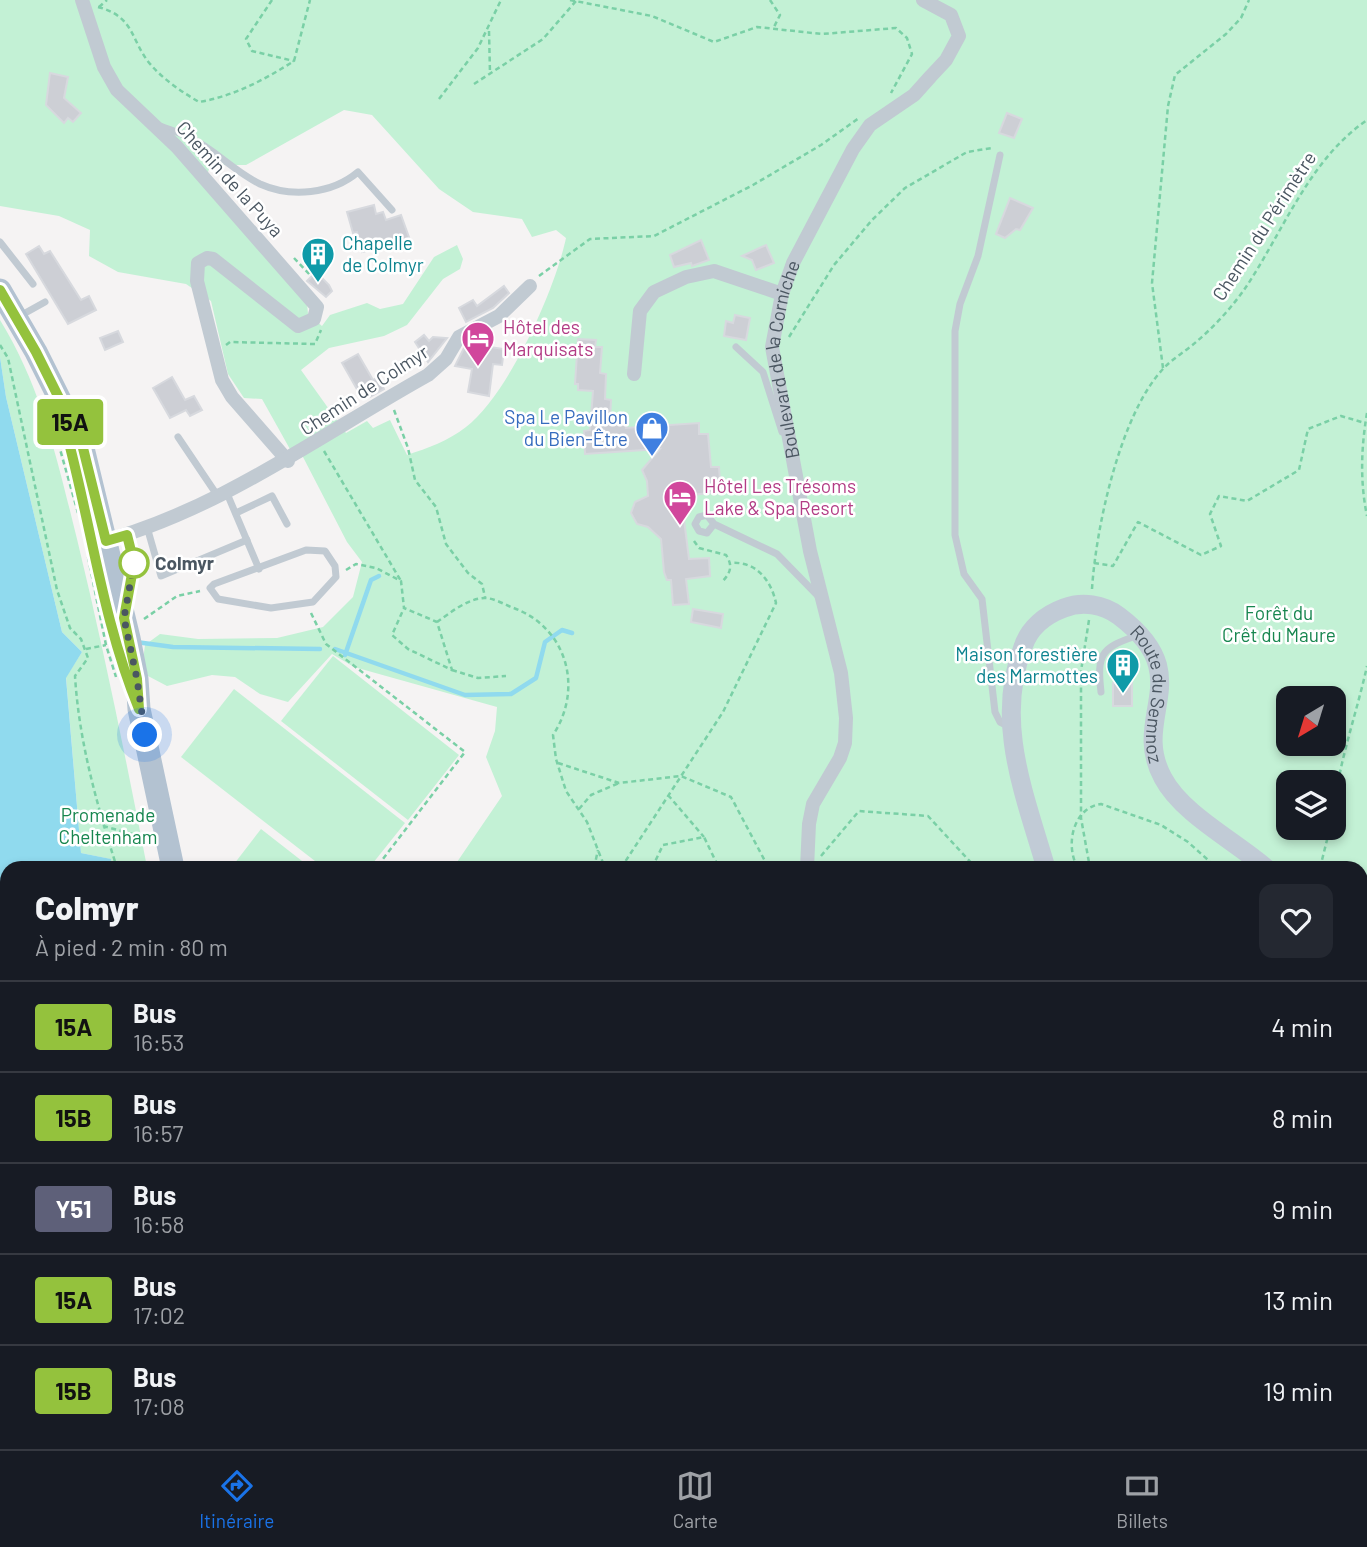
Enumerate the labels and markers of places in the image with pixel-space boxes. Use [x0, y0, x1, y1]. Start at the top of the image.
place label: Chapelle de Colmyr [342, 231, 424, 276]
building icon: Chapelle de Colmyr [299, 235, 337, 284]
place label: Hôtel des Marquisats [503, 315, 593, 360]
hotel icon: Hôtel des Marquisats [459, 319, 497, 368]
place label: Spa Le Pavillon du Bien-Être [504, 405, 628, 450]
shop icon: Spa Le Pavillon du Bien-Être [633, 409, 671, 458]
place label: Hôtel Les Trésoms Lake & Spa Resort [704, 474, 856, 519]
hotel icon: Hôtel Les Trésoms Lake & Spa Resort [661, 478, 699, 527]
marker: Colmyr [119, 548, 149, 578]
place label: Colmyr [155, 551, 215, 574]
place label: Maison forestière des Marmottes [955, 642, 1098, 687]
building icon: Maison forestière des Marmottes [1104, 646, 1142, 695]

